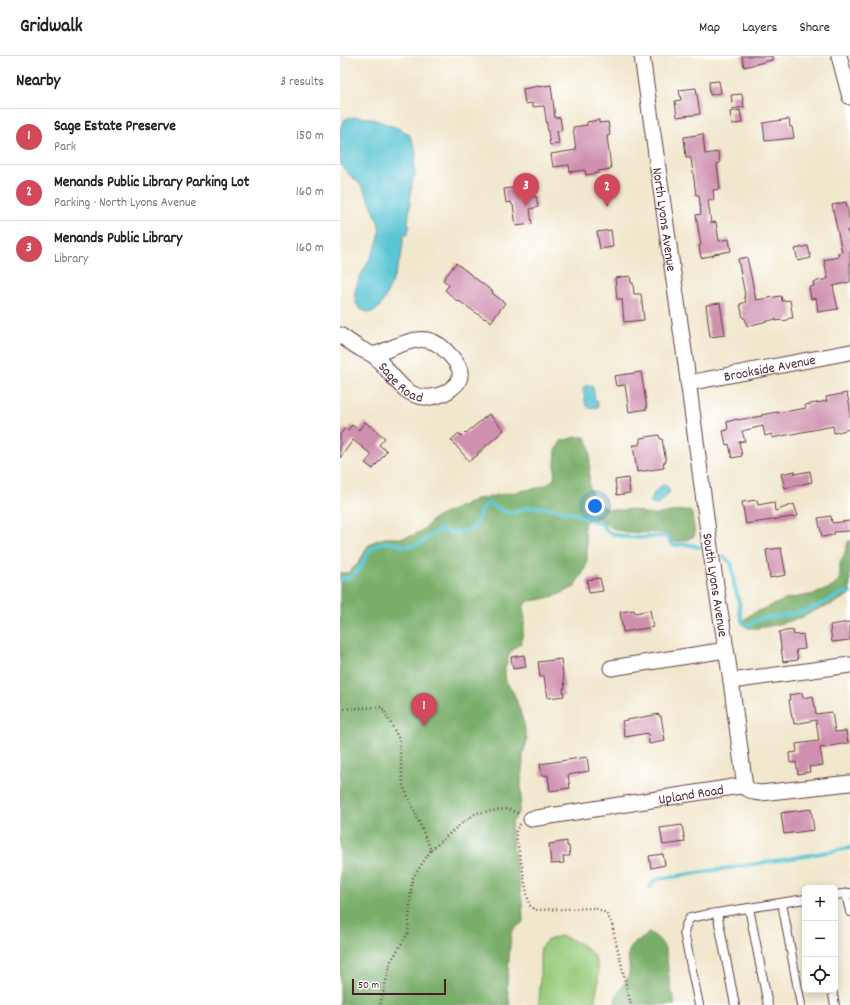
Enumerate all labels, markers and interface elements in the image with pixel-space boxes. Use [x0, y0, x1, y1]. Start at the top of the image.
text: Gridwalk [20, 14, 83, 41]
text: Map [699, 18, 720, 38]
text: Layers [742, 18, 777, 38]
text: Share [799, 18, 830, 38]
text: Nearby [16, 70, 60, 94]
text: 3 results [280, 73, 324, 92]
text: Sage Estate Preserve [54, 116, 176, 138]
text: 1 [28, 127, 30, 146]
text: 150 m [296, 127, 324, 146]
text: Park [54, 138, 76, 157]
street label: North Lyons Avenue [646, 166, 681, 273]
text: Menands Public Library Parking Lot [54, 172, 249, 194]
pin: 3 [513, 173, 539, 206]
pin: 2 [594, 174, 620, 207]
text: 2 [26, 183, 32, 202]
text: 160 m [296, 183, 324, 202]
text: Parking · North Lyons Avenue [54, 194, 196, 213]
text: Menands Public Library [54, 228, 182, 250]
text: 3 [26, 239, 32, 258]
text: 160 m [296, 239, 324, 258]
text: Library [54, 250, 88, 269]
street label: Brookside Avenue [722, 351, 817, 388]
street label: Sage Road [373, 358, 425, 409]
your location [585, 496, 605, 516]
street label: South Lyons Avenue [696, 532, 732, 639]
pin: 1 [411, 693, 437, 726]
street label: Upland Road [657, 781, 725, 811]
map controls [802, 885, 838, 993]
button: + [802, 885, 838, 921]
button: − [802, 921, 838, 957]
button: locate [802, 957, 838, 993]
scale bar [352, 977, 446, 996]
text: 50 m [358, 978, 379, 994]

